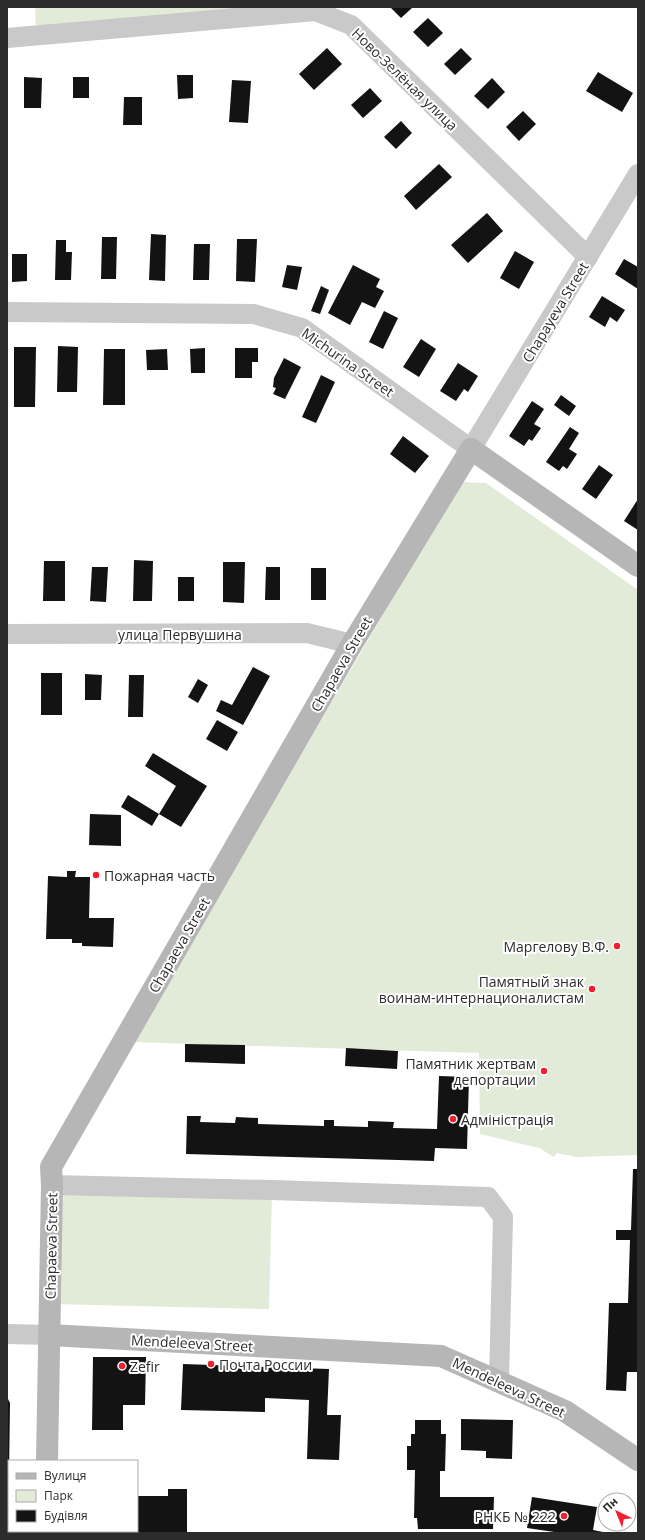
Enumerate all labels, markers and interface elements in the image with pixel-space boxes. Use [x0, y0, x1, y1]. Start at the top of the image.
street label: Ново-Зелёная улица [348, 24, 462, 134]
street label: Chapayeva Street [518, 258, 592, 366]
street label: Michurina Street [298, 323, 398, 401]
street label: Chapaeva Street [306, 613, 376, 715]
street label: улица Первушина [118, 625, 242, 644]
place label: Пожарная часть [104, 866, 215, 885]
marker: Пожарная часть [91, 870, 101, 880]
street label: Chapaeva Street [144, 894, 214, 996]
place label: Маргелову В.Ф. [503, 937, 609, 956]
marker: Маргелову В.Ф. [612, 941, 622, 951]
place label: Памятный знак воинам-интернационалистам [379, 972, 585, 1007]
marker: Памятный знак воинам-интернационалистам [587, 984, 597, 994]
place label: Памятник жертвам депортации [405, 1054, 536, 1089]
marker: Памятник жертвам депортации [539, 1066, 549, 1076]
place label: Адміністрація [461, 1110, 554, 1129]
marker: Адміністрація [448, 1114, 458, 1124]
street label: Chapaeva Street [41, 1192, 61, 1300]
street label: Mendeleeva Street [130, 1330, 254, 1356]
street label: Mendeleeva Street [450, 1353, 568, 1421]
place label: Почта России [219, 1355, 312, 1374]
place label: Zefir [130, 1357, 160, 1376]
marker: Почта России [206, 1359, 216, 1369]
marker: Zefir [117, 1361, 127, 1371]
legend [8, 1460, 138, 1532]
text: Вулиця [44, 1467, 86, 1484]
text: Парк [44, 1487, 74, 1504]
north arrow [597, 1492, 637, 1532]
text: Пн [599, 1494, 621, 1515]
text: Будівля [44, 1507, 88, 1524]
place label: РНКБ № 222 [475, 1507, 556, 1526]
marker: РНКБ № 222 [559, 1511, 569, 1521]

